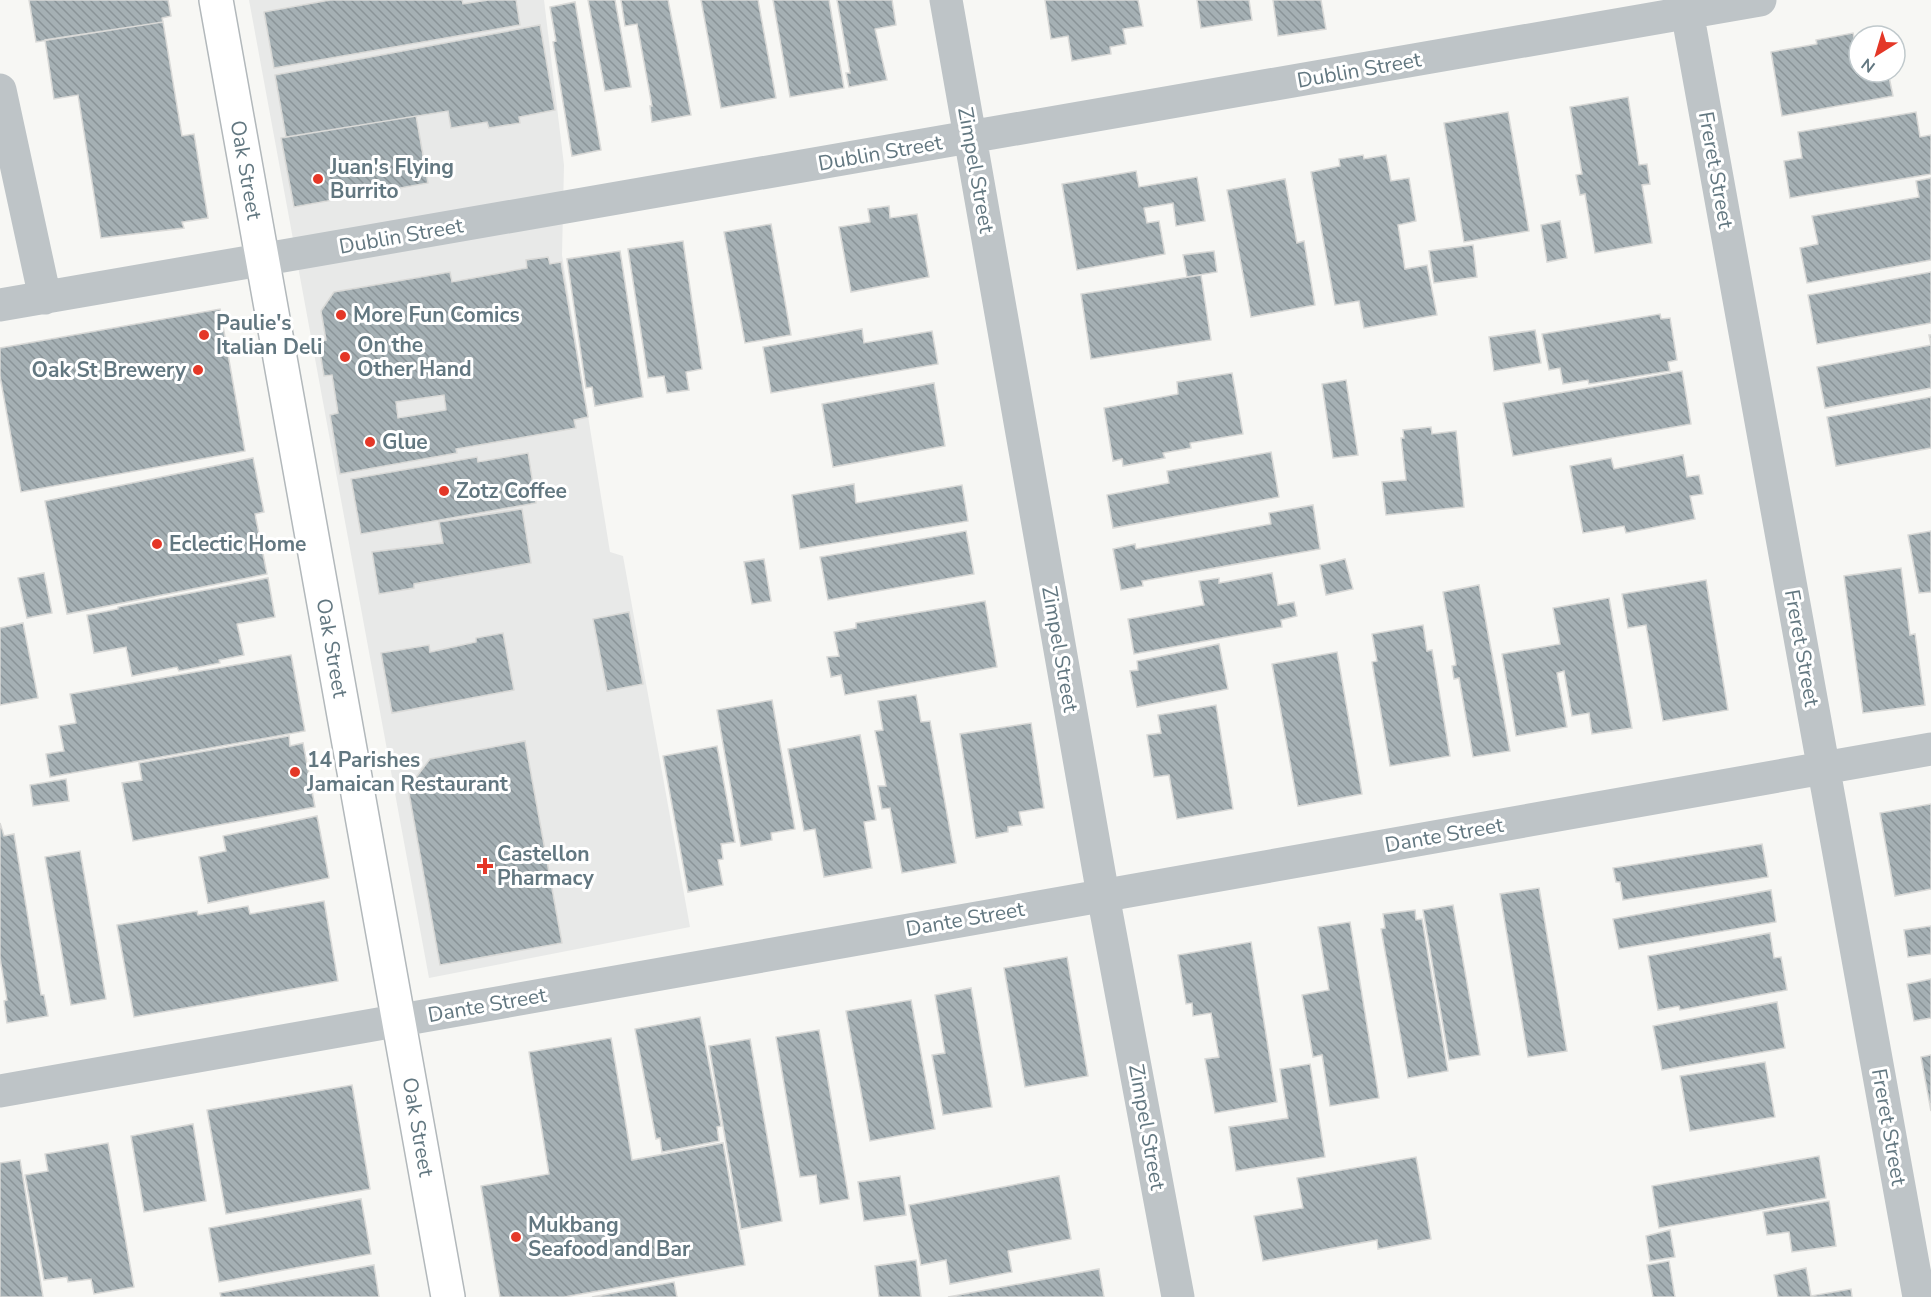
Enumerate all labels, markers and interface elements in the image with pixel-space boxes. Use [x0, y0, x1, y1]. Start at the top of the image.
north arrow [1847, 24, 1907, 84]
street label: Dublin Street [1295, 45, 1424, 95]
text: N [1857, 53, 1880, 78]
street label: Zimpel Street [951, 105, 1001, 236]
street label: Freret Street [1692, 109, 1740, 231]
street label: Oak Street [223, 118, 269, 223]
street label: Dublin Street [816, 128, 945, 178]
place label: Juan's Flying Burrito [329, 153, 454, 205]
marker: Juan's Flying Burrito [311, 172, 325, 186]
street label: Dublin Street [337, 211, 466, 261]
place label: More Fun Comics [353, 301, 520, 329]
marker: More Fun Comics [334, 308, 348, 322]
place label: Paulie's Italian Deli [216, 309, 322, 361]
marker: Paulie's Italian Deli [197, 328, 211, 342]
place label: On the Other Hand [357, 331, 472, 383]
marker: On the Other Hand [338, 350, 352, 364]
place label: Oak St Brewery [32, 356, 187, 384]
marker: Oak St Brewery [191, 363, 205, 377]
place label: Glue [382, 428, 428, 456]
marker: Glue [363, 435, 377, 449]
place label: Zotz Coffee [456, 477, 567, 505]
marker: Zotz Coffee [437, 484, 451, 498]
place label: Eclectic Home [169, 530, 306, 558]
marker: Eclectic Home [150, 537, 164, 551]
street label: Zimpel Street [1035, 584, 1085, 715]
street label: Freret Street [1778, 587, 1826, 709]
street label: Oak Street [309, 596, 355, 701]
place label: 14 Parishes Jamaican Restaurant [306, 746, 509, 798]
marker: 14 Parishes Jamaican Restaurant [288, 765, 302, 779]
street label: Dante Street [1383, 811, 1506, 859]
place label: Castellon Pharmacy [497, 840, 595, 892]
marker: Castellon Pharmacy [478, 859, 492, 873]
street label: Dante Street [904, 895, 1027, 943]
street label: Dante Street [426, 981, 549, 1029]
street label: Zimpel Street [1122, 1062, 1172, 1193]
street label: Freret Street [1865, 1066, 1913, 1188]
street label: Oak Street [395, 1075, 441, 1180]
place label: Mukbang Seafood and Bar [528, 1211, 691, 1263]
marker: Mukbang Seafood and Bar [509, 1230, 523, 1244]

